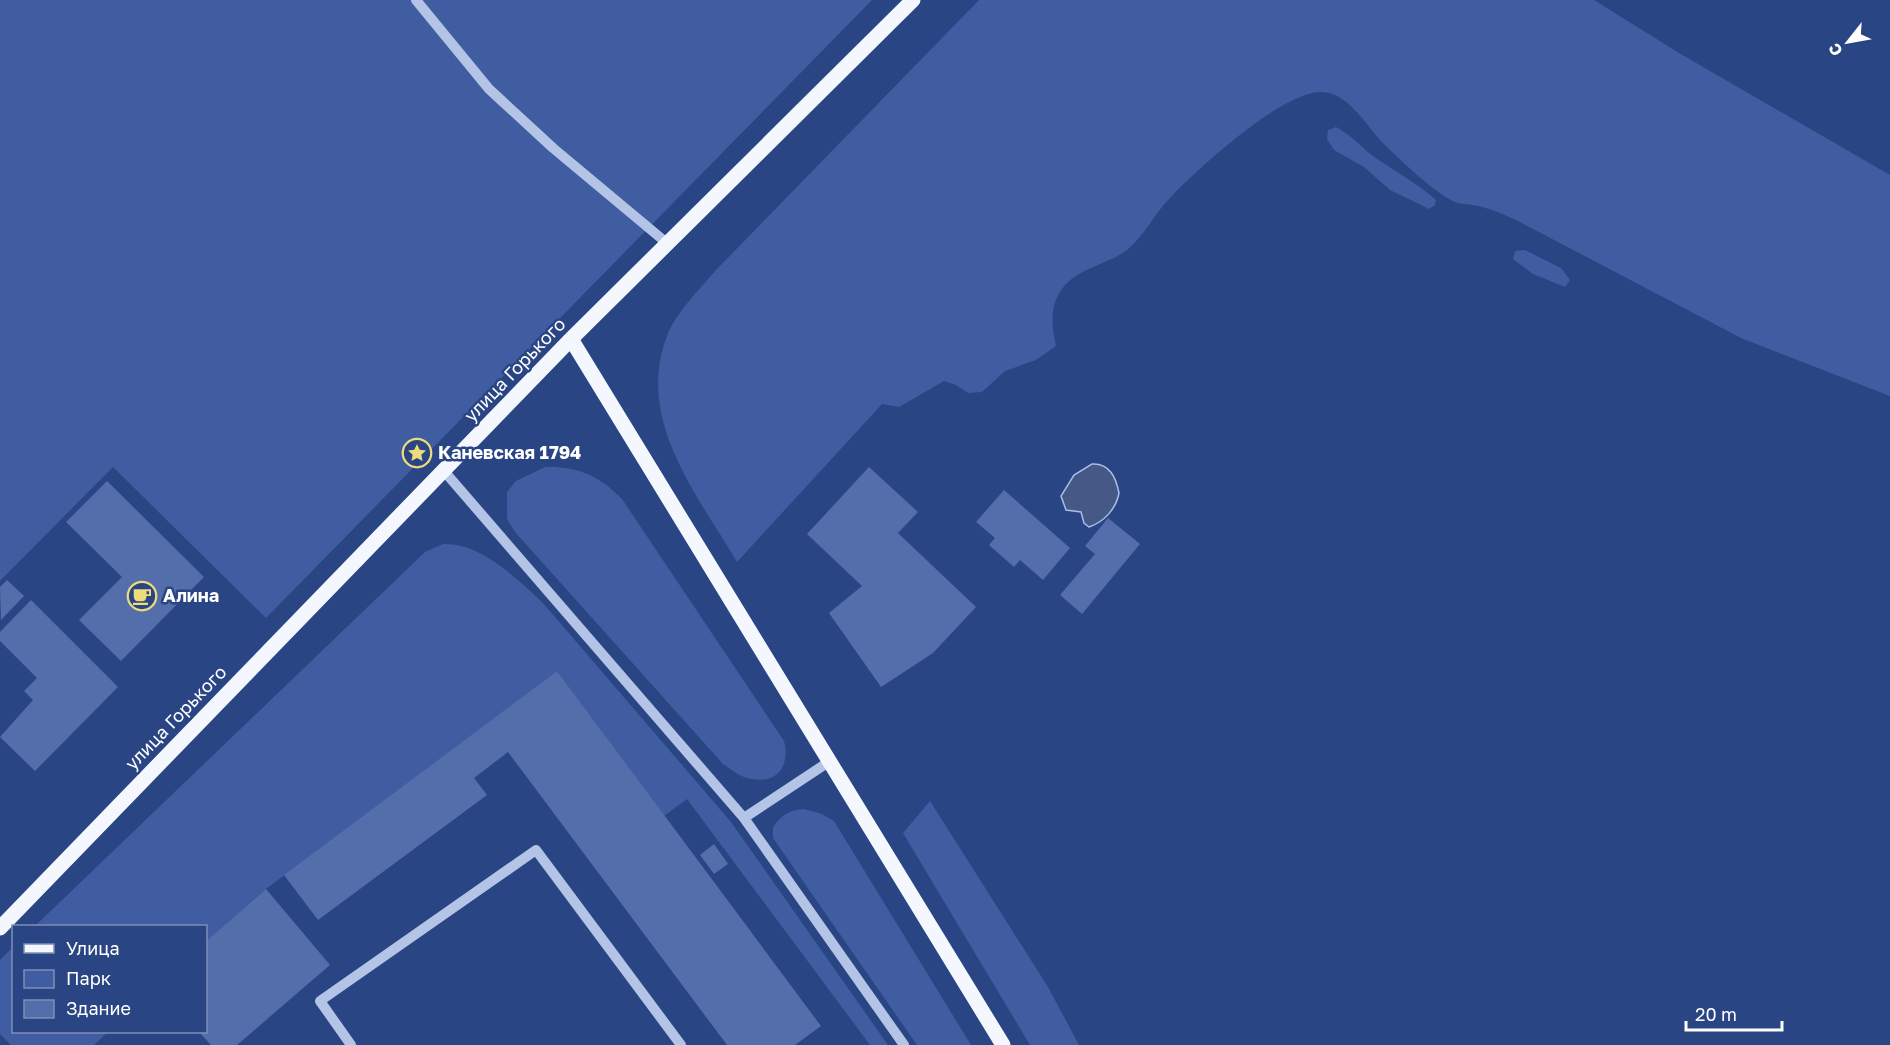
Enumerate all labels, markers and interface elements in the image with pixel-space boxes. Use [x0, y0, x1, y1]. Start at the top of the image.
north arrow [1818, 12, 1878, 72]
text: С [1824, 40, 1847, 60]
street label: улица Горького [459, 313, 570, 426]
place icon: Каневская 1794 [401, 437, 433, 469]
place label: Каневская 1794 [438, 441, 581, 463]
cafe icon: Алина [126, 580, 158, 612]
place label: Алина [163, 584, 219, 606]
street label: улица Горького [120, 661, 231, 774]
legend [12, 925, 207, 1033]
text: Улица [66, 937, 120, 959]
text: Парк [66, 967, 111, 989]
scale bar [1686, 994, 1782, 1032]
text: Здание [66, 997, 131, 1019]
text: 20 m [1695, 1003, 1737, 1025]

